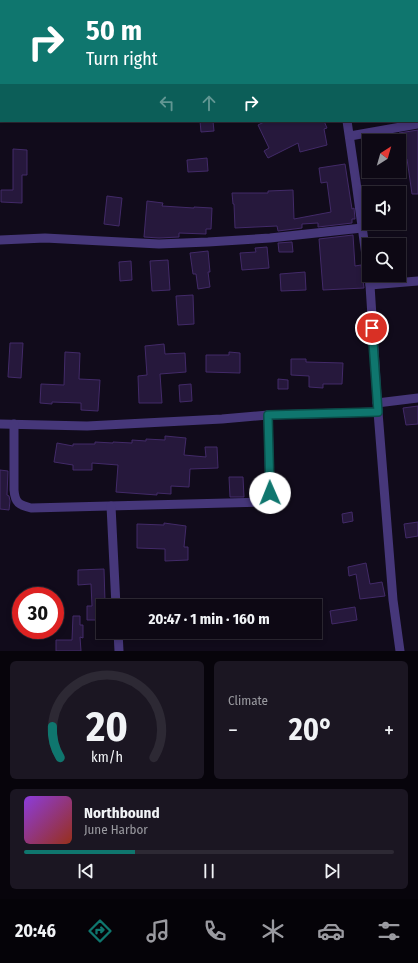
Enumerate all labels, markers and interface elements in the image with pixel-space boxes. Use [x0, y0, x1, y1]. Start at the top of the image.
text: 50 m [86, 14, 142, 47]
icon: right [20, 16, 72, 68]
text: Turn right [86, 48, 158, 70]
icon: left [156, 92, 178, 114]
icon: ahead [198, 92, 220, 114]
icon: right [240, 92, 262, 114]
north arrow [362, 134, 406, 178]
map controls [362, 134, 406, 282]
button: sound [362, 186, 406, 230]
button: search [362, 238, 406, 282]
pin [355, 311, 389, 345]
icon: arrive [361, 317, 383, 339]
position arrow [249, 472, 291, 514]
speed limit sign: 30 [12, 587, 64, 639]
text: 20:47 · 1 min · 160 m [148, 610, 270, 628]
text: Climate [228, 693, 268, 708]
text: 20 [85, 702, 128, 752]
text: 20° [289, 712, 333, 748]
text: − [228, 717, 238, 744]
text: + [384, 717, 394, 744]
text: km/h [91, 749, 123, 766]
text: Northbound [84, 804, 160, 822]
text: June Harbor [84, 822, 148, 837]
icon: previous [75, 860, 97, 882]
icon: pause [198, 860, 220, 882]
icon: next [321, 860, 343, 882]
icon: directions [86, 917, 114, 945]
icon: music [144, 917, 172, 945]
icon: phone [201, 917, 229, 945]
icon: climate [259, 917, 287, 945]
icon: car [317, 917, 345, 945]
icon: filters [375, 917, 403, 945]
text: 20:46 [15, 920, 56, 942]

